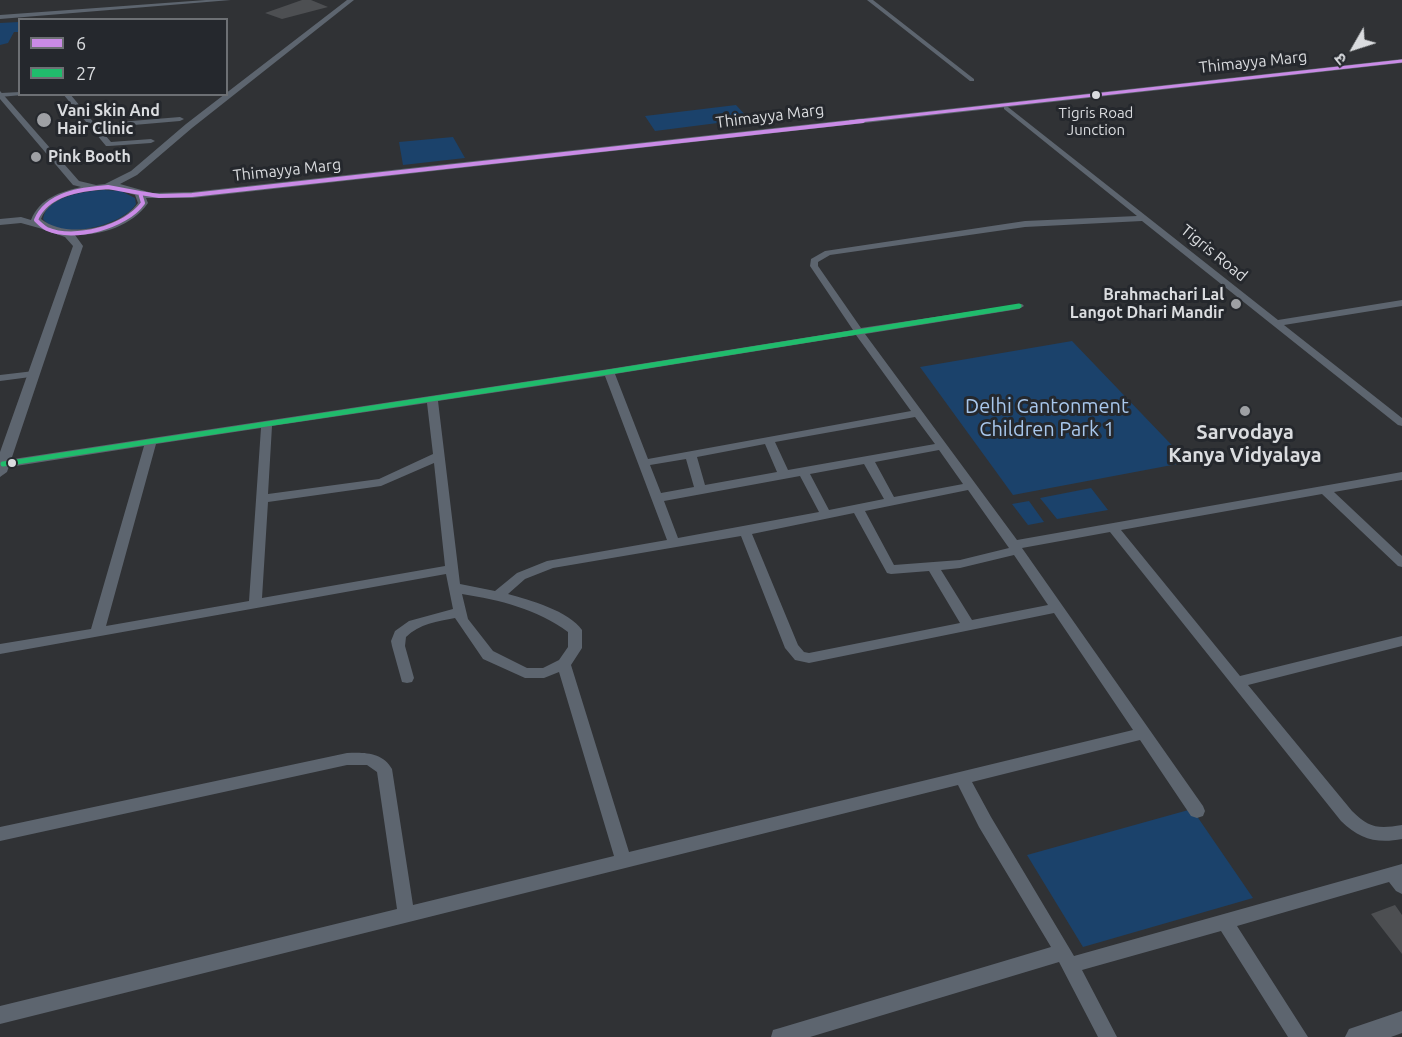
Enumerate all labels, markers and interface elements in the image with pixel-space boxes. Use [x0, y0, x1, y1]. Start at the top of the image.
legend [18, 18, 228, 96]
north arrow [1324, 18, 1384, 78]
text: 6 [76, 33, 86, 53]
street label: Thimayya Marg [1198, 47, 1308, 77]
text: उ [1330, 50, 1350, 69]
text: 27 [76, 63, 96, 83]
marker: Tigris Road Junction [1090, 89, 1102, 101]
street label: Thimayya Marg [715, 100, 825, 132]
place label: Vani Skin And Hair Clinic [57, 101, 160, 139]
place label: Tigris Road Junction [1059, 104, 1133, 139]
marker: Vani Skin And Hair Clinic [35, 111, 53, 129]
place label: Pink Booth [48, 147, 131, 167]
marker: Pink Booth [29, 150, 43, 164]
street label: Thimayya Marg [232, 155, 342, 185]
street label: Tigris Road [1177, 220, 1251, 286]
place label: Brahmachari Lal Langot Dhari Mandir [1070, 285, 1224, 323]
marker: Brahmachari Lal Langot Dhari Mandir [1229, 297, 1243, 311]
park label: Delhi Cantonment Children Park 1 [965, 394, 1129, 441]
marker: Sarvodaya Kanya Vidyalaya [1238, 404, 1252, 418]
place label: Sarvodaya Kanya Vidyalaya [1168, 420, 1322, 467]
unlabelled marker [6, 457, 18, 469]

